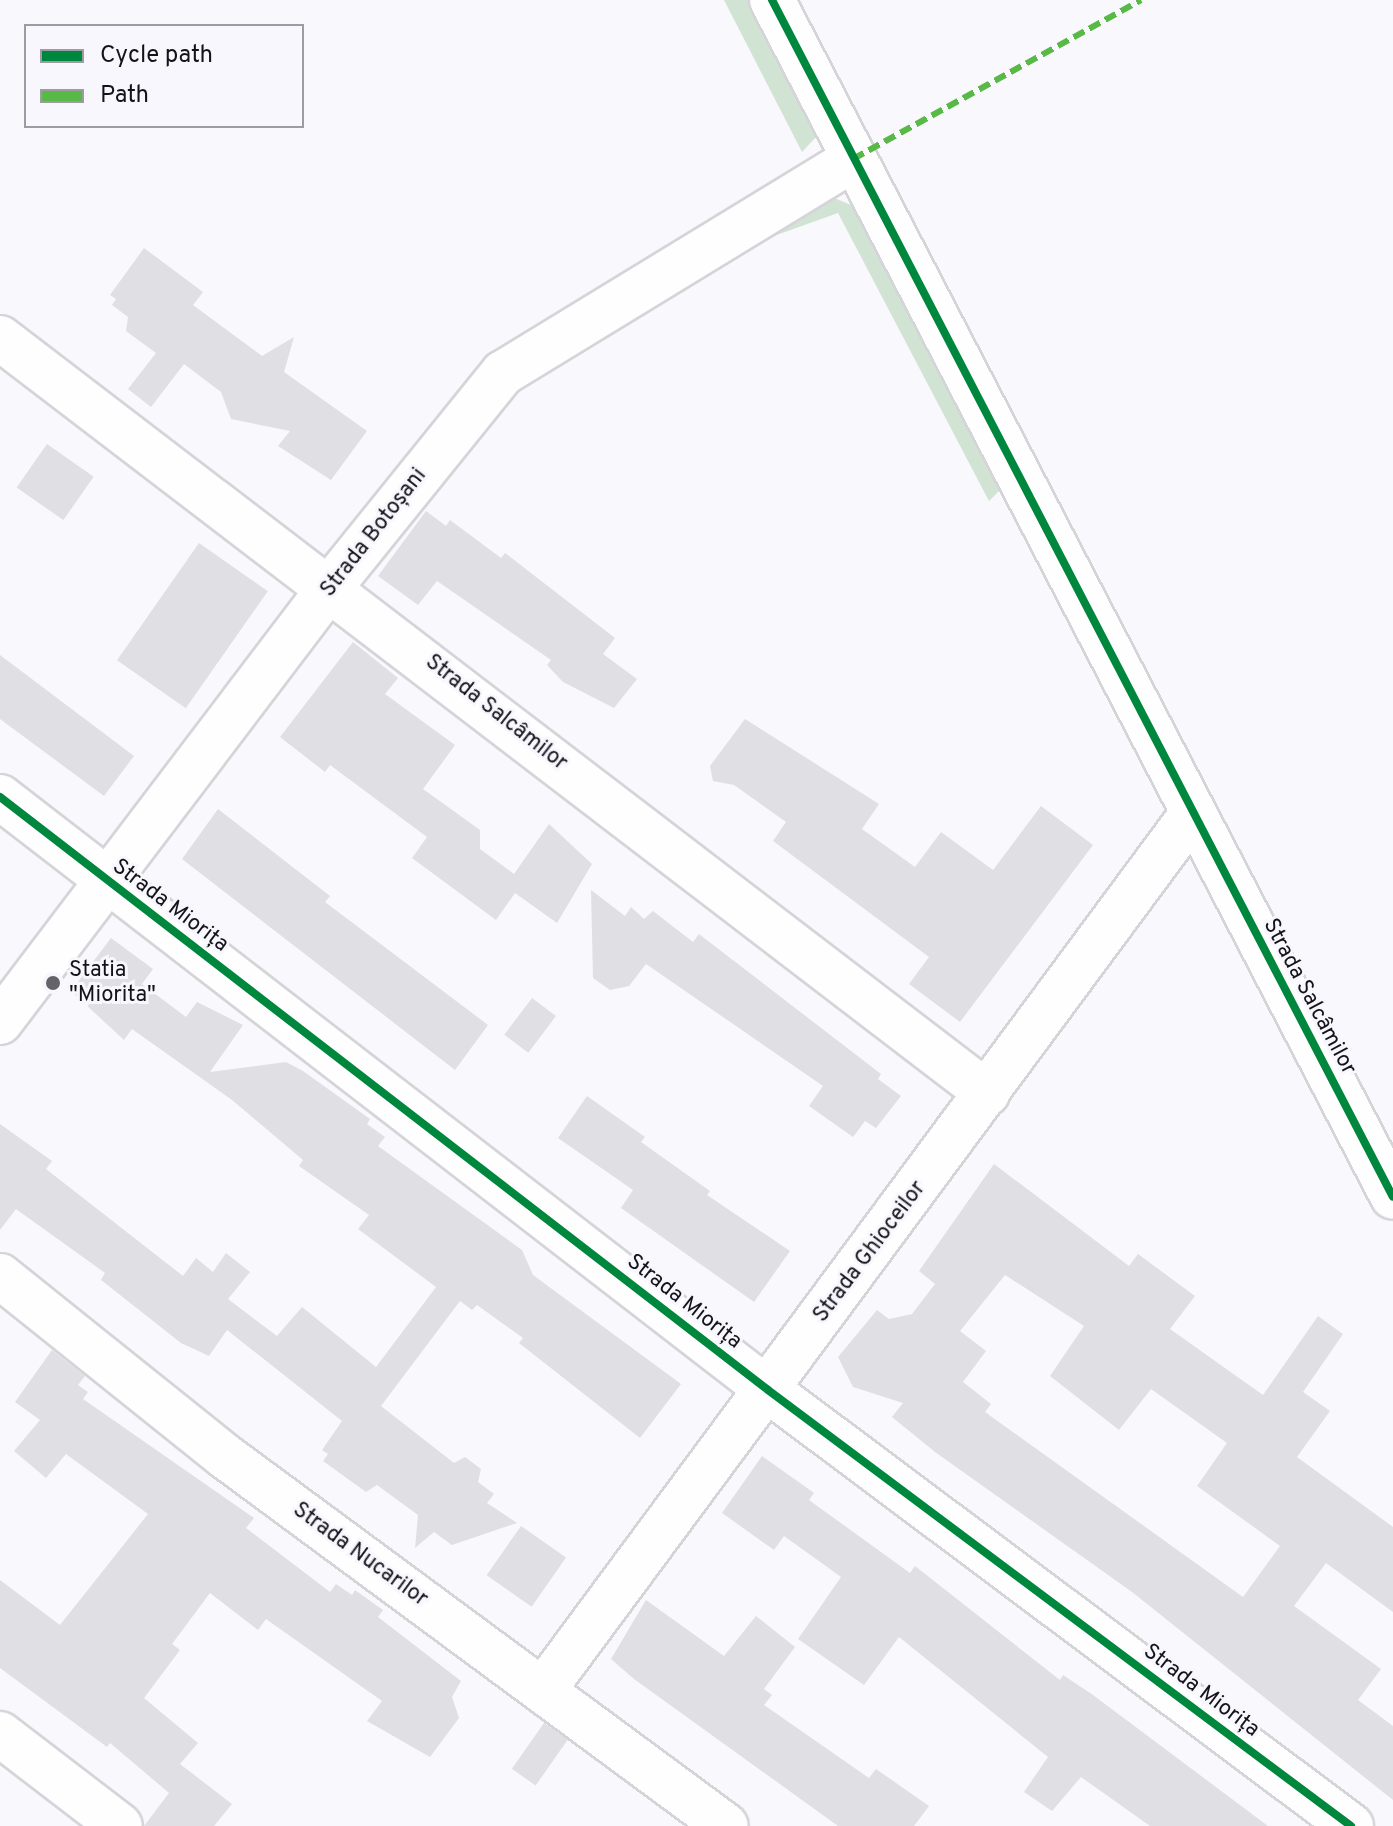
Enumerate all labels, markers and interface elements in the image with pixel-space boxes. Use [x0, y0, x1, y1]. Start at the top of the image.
legend [24, 24, 304, 128]
text: Cycle path [100, 41, 213, 71]
text: Path [100, 81, 149, 111]
street label: Strada Botoșani [315, 463, 433, 603]
street label: Strada Salcâmilor [420, 649, 572, 777]
street label: Strada Miorița [107, 854, 233, 958]
street label: Strada Salcâmilor [1257, 914, 1361, 1080]
place label: Statia "Miorita" [69, 957, 156, 1008]
marker: Statia "Miorita" [44, 974, 62, 992]
street label: Strada Ghioceilor [808, 1176, 932, 1328]
street label: Strada Miorița [621, 1249, 747, 1355]
street label: Strada Nucarilor [287, 1497, 433, 1613]
street label: Strada Miorița [1138, 1639, 1264, 1743]

